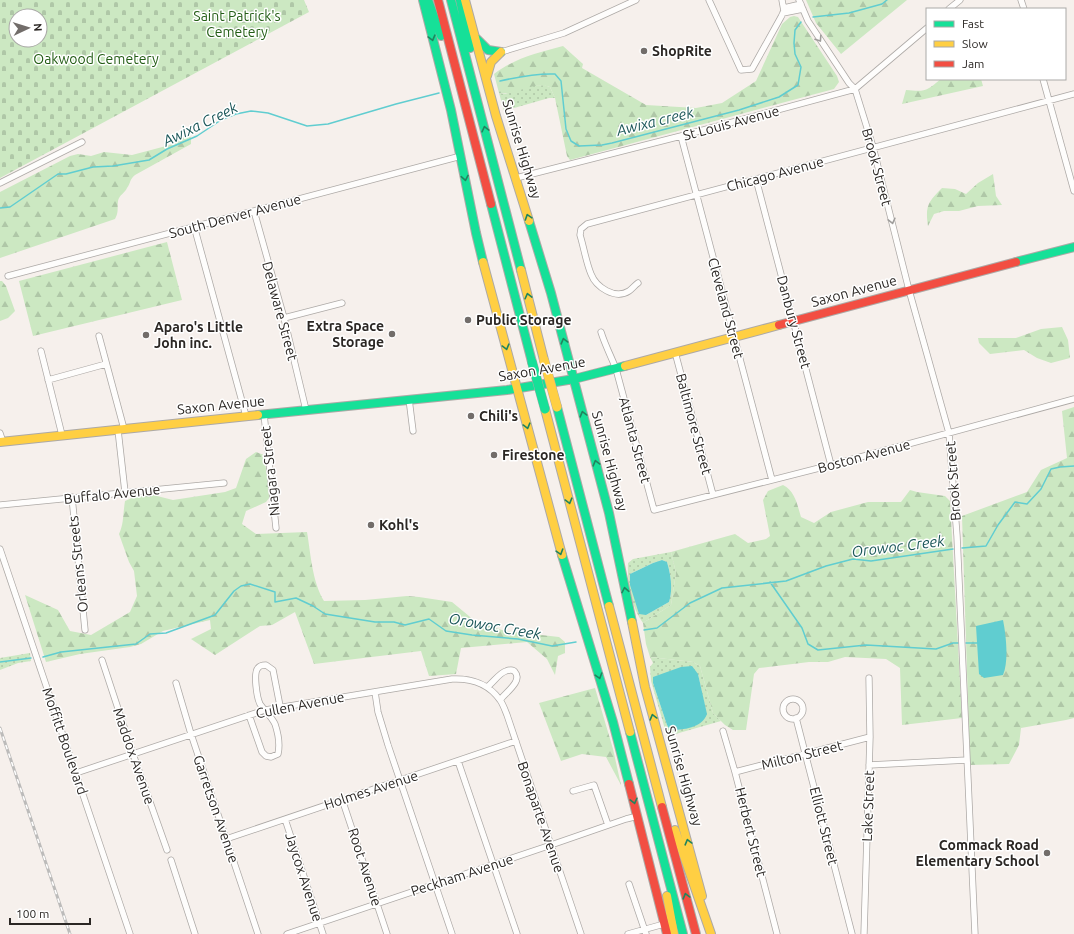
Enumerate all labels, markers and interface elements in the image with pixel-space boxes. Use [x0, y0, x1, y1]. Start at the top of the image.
north arrow [8, 8, 48, 48]
park label: Saint Patrick's Cemetery [193, 8, 281, 40]
legend [926, 8, 1066, 80]
text: Fast [962, 17, 984, 30]
text: N [32, 23, 44, 32]
one-way arrow [428, 34, 436, 41]
one-way arrow [814, 35, 822, 42]
text: Slow [962, 37, 988, 50]
place label: ShopRite [652, 43, 712, 59]
marker: ShopRite [639, 46, 649, 56]
park label: Oakwood Cemetery [33, 51, 159, 67]
text: Jam [962, 57, 984, 70]
street label: Sunrise Highway [499, 97, 545, 201]
water label: Awixa Creek [159, 98, 240, 150]
street label: St Louis Avenue [681, 102, 781, 144]
water label: Awixa creek [614, 103, 696, 139]
one-way arrow [481, 126, 490, 133]
street label: Brook Street [859, 126, 895, 208]
street label: Chicago Avenue [725, 153, 825, 195]
one-way arrow [460, 175, 469, 181]
street label: South Denver Avenue [167, 191, 303, 241]
one-way arrow [524, 213, 533, 220]
one-way arrow [887, 218, 895, 224]
street label: Cleveland Street [705, 256, 747, 361]
street label: Delaware Street [259, 260, 301, 363]
street label: Saxon Avenue [809, 272, 899, 310]
street label: Danbury Street [774, 274, 814, 371]
one-way arrow [524, 292, 532, 299]
place label: Public Storage [476, 312, 572, 328]
marker: Public Storage [463, 315, 473, 325]
place label: Extra Space Storage [307, 318, 384, 350]
place label: Aparo's Little John inc. [154, 319, 243, 351]
marker: Extra Space Storage [387, 329, 397, 339]
marker: Aparo's Little John inc. [141, 330, 151, 340]
one-way arrow [560, 338, 568, 345]
one-way arrow [501, 344, 510, 351]
street label: Saxon Avenue [497, 353, 587, 385]
street label: Baltimore Street [673, 372, 715, 477]
street label: Saxon Avenue [176, 392, 266, 418]
street label: Atlanta Street [616, 395, 654, 485]
place label: Chili's [479, 408, 519, 424]
street label: Sunrise Highway [589, 409, 631, 513]
marker: Chili's [466, 411, 476, 421]
one-way arrow [579, 411, 587, 417]
one-way arrow [522, 423, 530, 430]
street label: Niagara Street [257, 425, 283, 517]
street label: Boston Avenue [816, 436, 912, 476]
street label: Brook Street [942, 440, 964, 521]
place label: Firestone [502, 447, 565, 463]
marker: Firestone [489, 450, 499, 460]
one-way arrow [592, 460, 600, 467]
street label: Buffalo Avenue [63, 481, 161, 507]
one-way arrow [564, 497, 573, 504]
street label: Orleans Streets [65, 515, 91, 613]
place label: Kohl's [379, 517, 419, 533]
marker: Kohl's [366, 520, 376, 530]
water label: Orowoc Creek [851, 532, 946, 560]
one-way arrow [555, 548, 564, 555]
one-way arrow [621, 587, 630, 593]
water label: Orowoc Creek [447, 610, 543, 643]
one-way arrow [594, 672, 603, 679]
street label: Moffitt Boulevard [39, 685, 91, 797]
street label: Cullen Avenue [254, 689, 346, 721]
street label: Maddox Avenue [110, 706, 158, 806]
one-way arrow [650, 714, 658, 720]
street label: Sunrise Highway [662, 724, 706, 828]
street label: Milton Street [760, 737, 845, 773]
street label: Garretson Avenue [190, 753, 242, 865]
street label: Bonaparte Avenue [514, 759, 568, 875]
street label: Holmes Avenue [322, 767, 420, 813]
street label: Lake Street [859, 770, 877, 842]
street label: Elliott Street [807, 785, 842, 867]
street label: Herbert Street [732, 786, 770, 879]
one-way arrow [629, 797, 638, 804]
street label: Root Avenue [345, 826, 385, 908]
street label: Jaycox Avenue [282, 830, 326, 924]
place label: Commack Road Elementary School [916, 837, 1039, 869]
one-way arrow [684, 839, 693, 846]
marker: Commack Road Elementary School [1042, 848, 1052, 858]
street label: Peckham Avenue [409, 851, 515, 899]
one-way arrow [682, 893, 691, 900]
scale bar [10, 900, 90, 926]
text: 100 m [16, 907, 49, 920]

